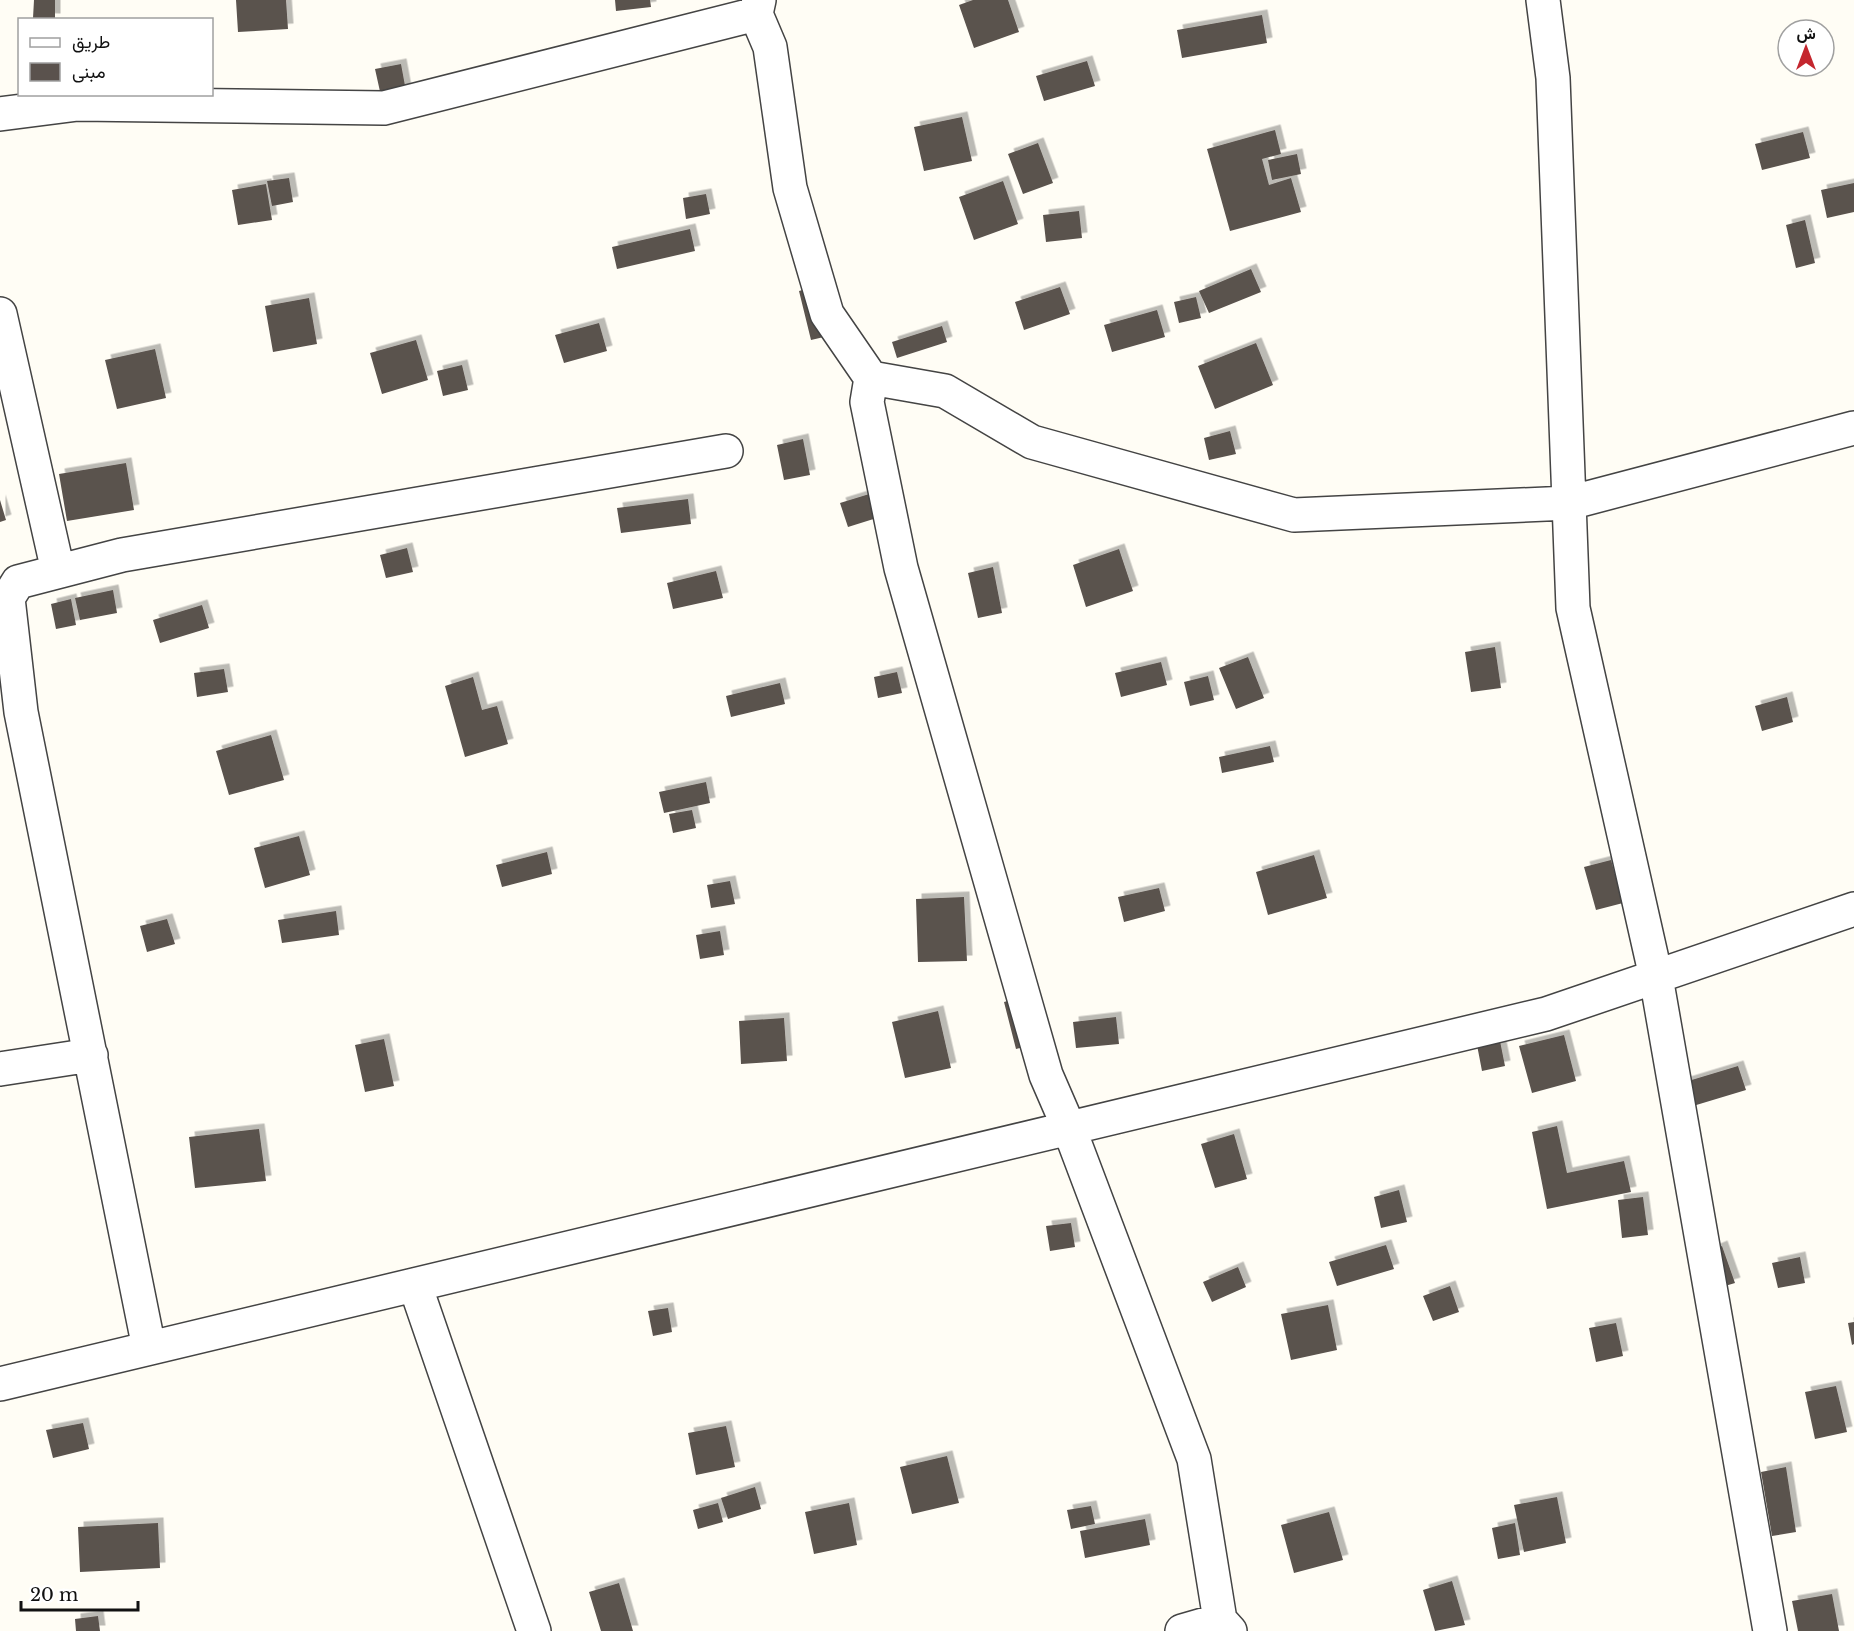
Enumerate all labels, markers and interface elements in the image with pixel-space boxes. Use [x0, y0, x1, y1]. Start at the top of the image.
legend [18, 18, 213, 96]
north arrow [1776, 18, 1836, 78]
text: ش [1796, 23, 1816, 43]
text: طريق [72, 31, 110, 53]
text: مبنى [72, 61, 106, 83]
scale bar [21, 1574, 138, 1612]
text: 20 m [30, 1584, 78, 1606]

